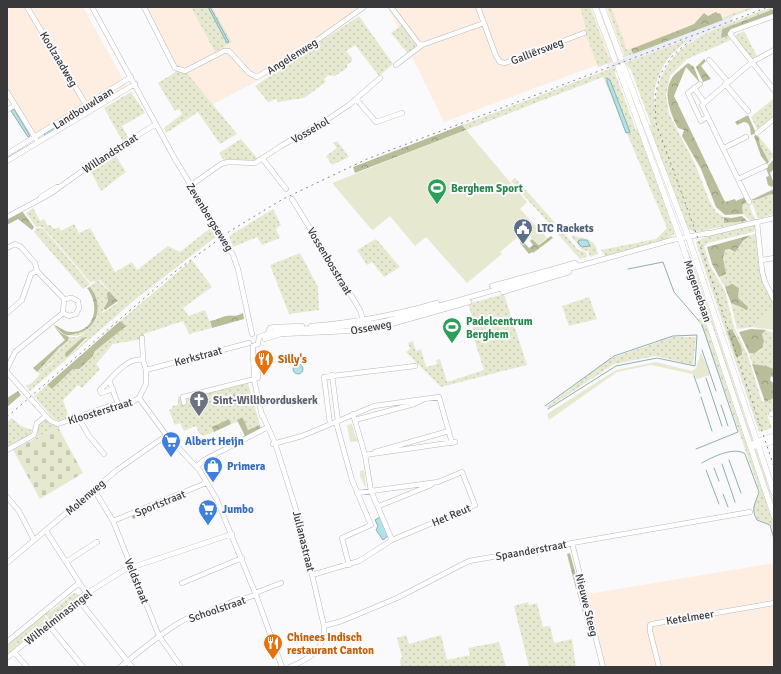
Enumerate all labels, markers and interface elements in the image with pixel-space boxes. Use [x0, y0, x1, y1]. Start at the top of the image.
street label: Koolzaadweg [37, 29, 80, 89]
street label: Galliërsweg [509, 35, 566, 67]
street label: Angelenweg [264, 36, 320, 77]
street label: Landbouwlaan [51, 85, 116, 132]
street label: Vossehol [289, 114, 331, 146]
street label: Willandstraat [80, 131, 141, 176]
sports icon: Berghem Sport [426, 177, 448, 205]
street label: Zevenbergseweg [183, 181, 236, 254]
place label: Berghem Sport [451, 182, 523, 195]
public building icon: LTC Rackets [512, 217, 534, 245]
place label: LTC Rackets [537, 222, 594, 235]
street label: Vossenbosstraat [304, 225, 355, 298]
street label: Megensebaan [681, 258, 714, 324]
place label: Padelcentrum Berghem [466, 315, 533, 341]
sports icon: Padelcentrum Berghem [441, 316, 463, 344]
street label: Osseweg [350, 317, 393, 337]
street label: Kerkstraat [173, 344, 224, 369]
restaurant icon: Silly's [253, 348, 275, 376]
place label: Silly's [278, 353, 307, 366]
church icon: Sint-Willibrorduskerk [188, 389, 210, 417]
place label: Sint-Willibrorduskerk [213, 394, 318, 407]
street label: Kloosterstraat [66, 395, 134, 427]
supermarket icon: Albert Heijn [160, 430, 182, 458]
place label: Albert Heijn [185, 435, 244, 448]
shop icon: Primera [202, 455, 224, 483]
place label: Primera [227, 460, 266, 473]
street label: Molenweg [63, 477, 108, 518]
street label: Sportstraat [133, 487, 187, 519]
supermarket icon: Jumbo [197, 498, 219, 526]
street label: Het Reut [430, 501, 473, 529]
place label: Jumbo [222, 503, 254, 516]
street label: Julianastraat [290, 510, 317, 573]
street label: Spaanderstraat [495, 538, 568, 563]
street label: Veldstraat [122, 557, 152, 606]
street label: Nieuwe Steeg [572, 572, 601, 638]
street label: Wilhelminasingel [22, 587, 95, 648]
street label: Schoolstraat [187, 594, 248, 625]
street label: Ketelmeer [665, 607, 715, 628]
place label: Chinees Indisch restaurant Canton [287, 631, 374, 657]
restaurant icon: Chinees Indisch restaurant Canton [262, 632, 284, 660]

